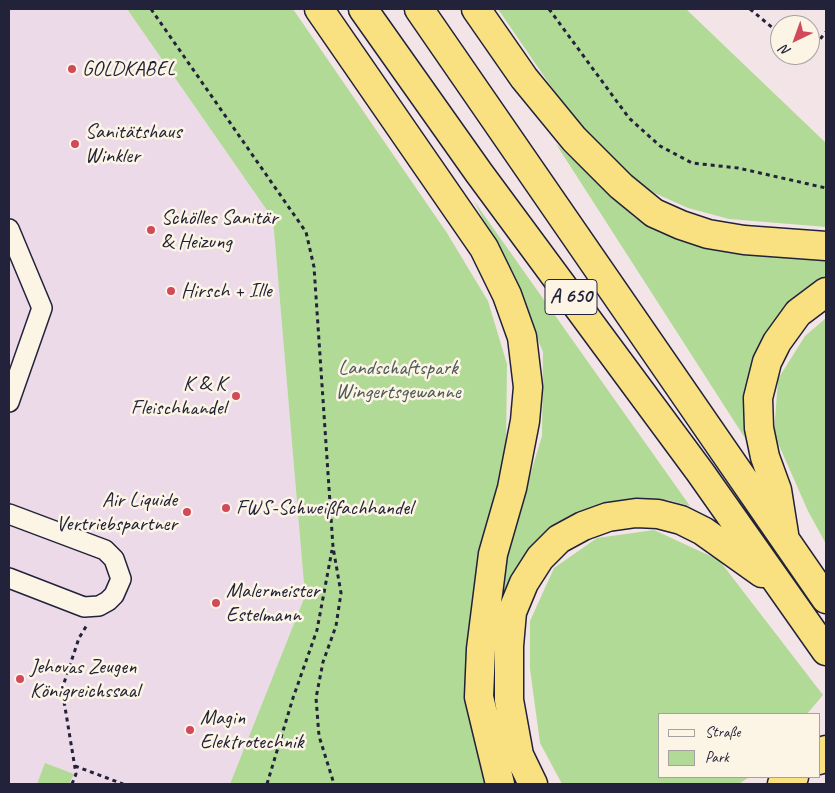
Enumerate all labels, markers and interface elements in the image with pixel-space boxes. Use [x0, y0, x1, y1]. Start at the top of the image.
north arrow [770, 15, 820, 65]
text: N [776, 42, 794, 60]
place label: GOLDKABEL [82, 56, 175, 82]
marker: GOLDKABEL [66, 63, 78, 75]
place label: Sanitätshaus Winkler [85, 119, 181, 169]
marker: Sanitätshaus Winkler [69, 138, 81, 150]
place label: Schölles Sanitär & Heizung [161, 205, 278, 255]
marker: Schölles Sanitär & Heizung [145, 224, 157, 236]
place label: Hirsch + Ille [181, 278, 272, 304]
road number: A 650 [545, 280, 597, 314]
marker: Hirsch + Ille [165, 285, 177, 297]
park label: Landschaftspark Wingertsgewanne [335, 355, 461, 405]
place label: K & K Fleischhandel [131, 371, 226, 421]
marker: K & K Fleischhandel [230, 390, 242, 402]
place label: Air Liquide Vertriebspartner [56, 487, 177, 537]
place label: FWS-Schweißfachhandel [236, 495, 413, 521]
marker: FWS-Schweißfachhandel [220, 502, 232, 514]
marker: Air Liquide Vertriebspartner [181, 506, 193, 518]
place label: Malermeister Estelmann [226, 578, 319, 628]
marker: Malermeister Estelmann [210, 597, 222, 609]
place label: Jehovas Zeugen Königreichssaal [30, 654, 139, 704]
marker: Jehovas Zeugen Königreichssaal [14, 673, 26, 685]
place label: Magin Elektrotechnik [200, 705, 303, 755]
legend [658, 713, 820, 778]
text: Straße [705, 723, 740, 742]
marker: Magin Elektrotechnik [184, 724, 196, 736]
text: Park [705, 748, 729, 767]

